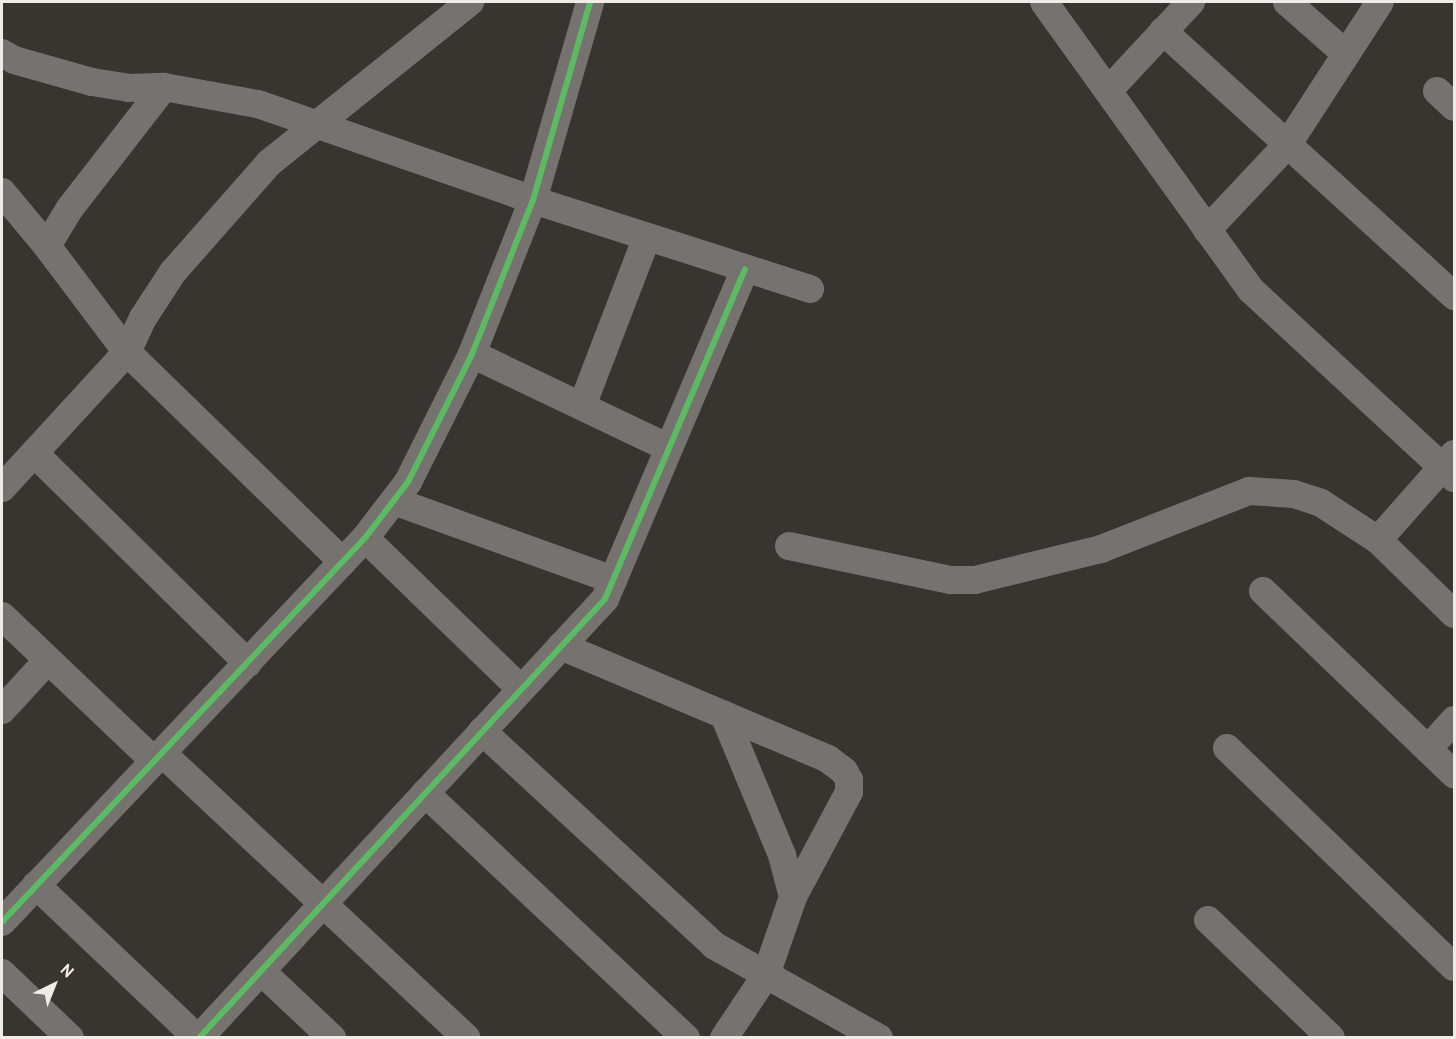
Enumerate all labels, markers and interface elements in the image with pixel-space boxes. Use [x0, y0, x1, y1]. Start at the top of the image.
north arrow [24, 955, 84, 1015]
text: N [55, 961, 77, 983]

